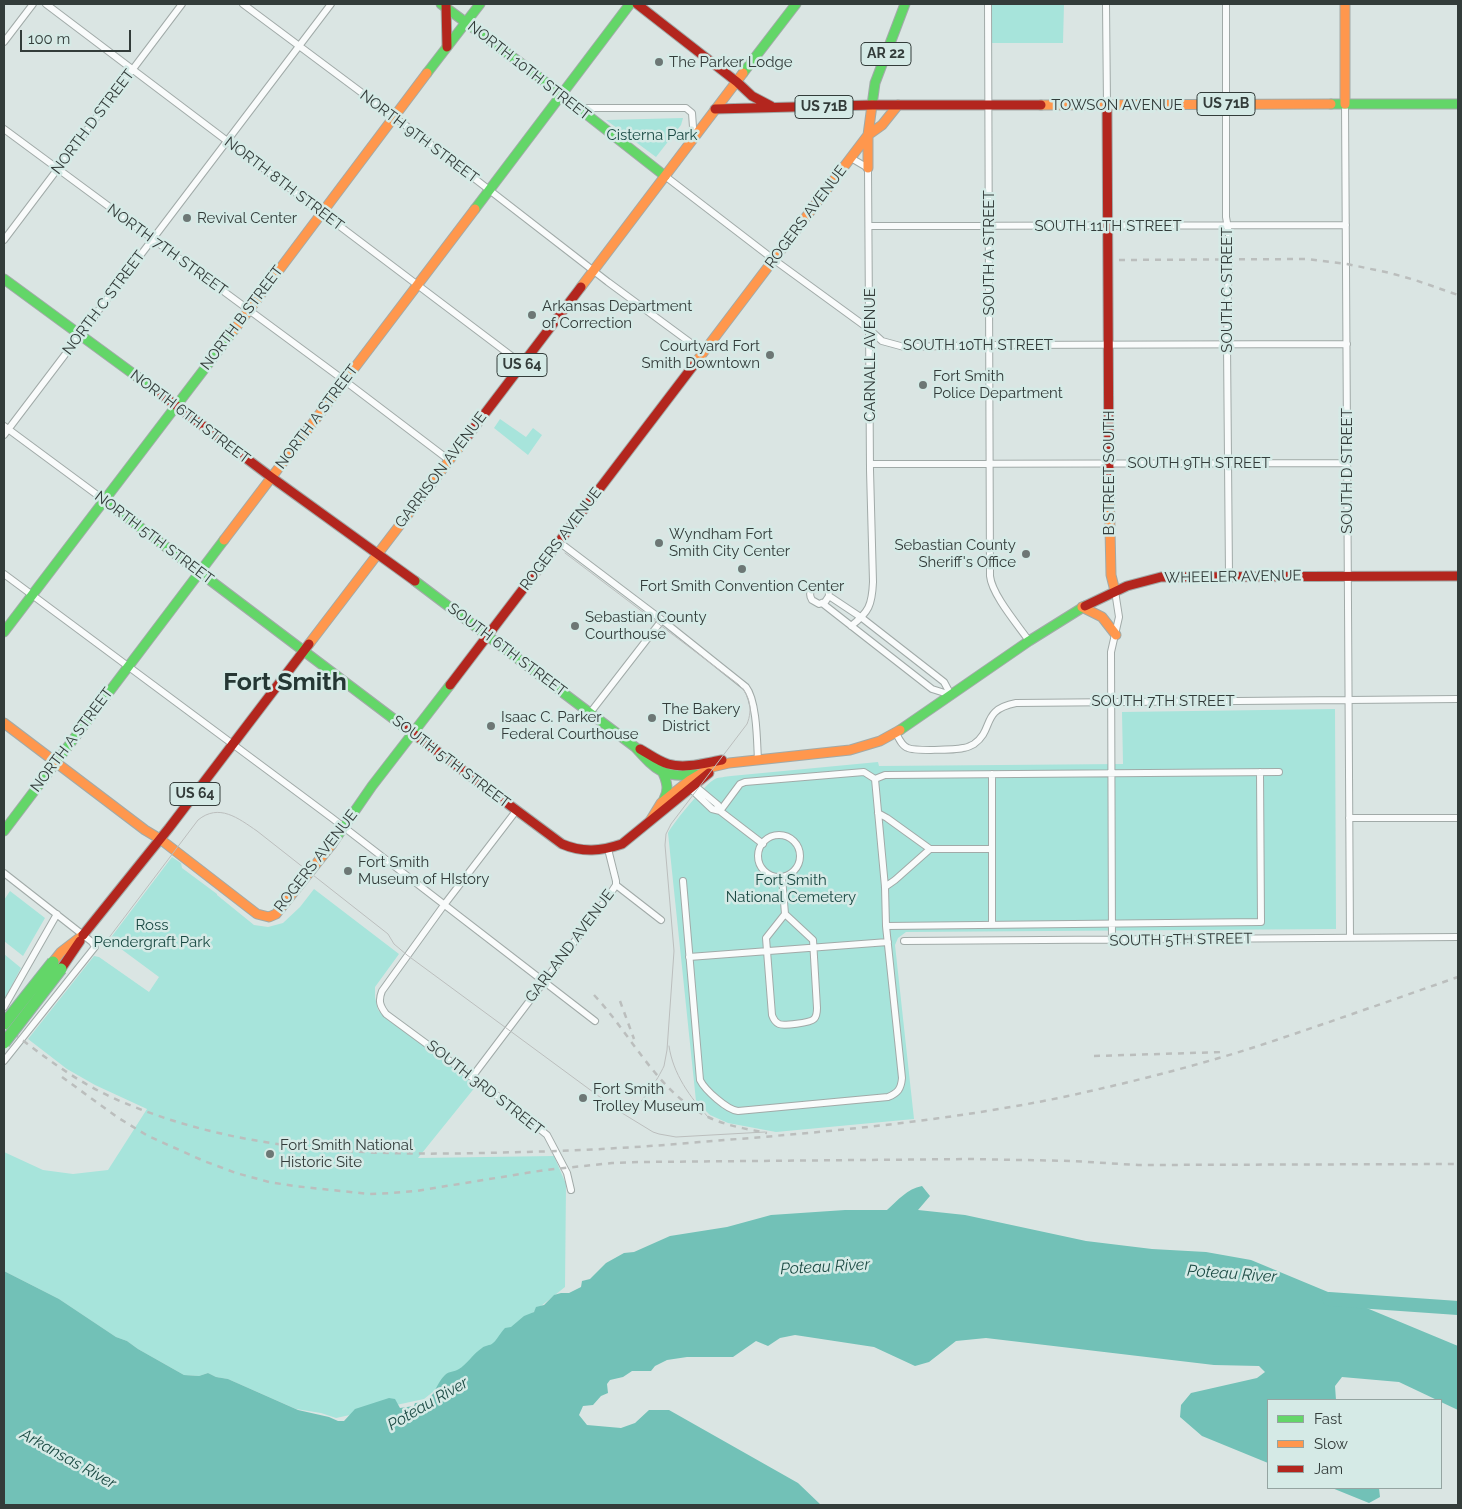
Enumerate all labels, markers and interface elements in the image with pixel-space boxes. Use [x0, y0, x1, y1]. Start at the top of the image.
street label: NORTH 10TH STREET [464, 18, 594, 124]
scale bar [22, 20, 134, 52]
text: 100 m [28, 30, 70, 48]
road number: AR 22 [861, 42, 911, 66]
place label: The Parker Lodge [669, 53, 793, 71]
marker: The Parker Lodge [653, 56, 665, 68]
street label: NORTH D STREET [48, 66, 138, 178]
street label: NORTH 9TH STREET [356, 87, 482, 187]
road number: US 71B [1197, 92, 1255, 116]
road number: US 71B [795, 95, 853, 118]
street label: TOWSON AVENUE [1051, 96, 1183, 114]
park label: Cisterna Park [606, 126, 698, 144]
street label: NORTH 8TH STREET [221, 133, 347, 235]
street label: ROGERS AVENUE [761, 162, 851, 272]
street label: SOUTH A STREET [980, 190, 998, 316]
street label: NORTH 7TH STREET [104, 200, 230, 300]
place label: Revival Center [197, 209, 297, 227]
marker: Revival Center [181, 212, 193, 224]
street label: SOUTH 11TH STREET [1034, 217, 1182, 235]
street label: SOUTH C STREET [1218, 227, 1236, 353]
street label: NORTH C STREET [59, 247, 149, 359]
street label: NORTH B STREET [197, 262, 287, 374]
street label: CARNALL AVENUE [861, 288, 879, 422]
place label: Arkansas Department of Correction [542, 297, 692, 332]
marker: Arkansas Department of Correction [526, 309, 538, 321]
street label: SOUTH 10TH STREET [903, 336, 1053, 354]
place label: Courtyard Fort Smith Downtown [642, 337, 760, 372]
marker: Courtyard Fort Smith Downtown [764, 349, 776, 361]
road number: US 64 [497, 354, 547, 376]
street label: NORTH A STREET [272, 361, 362, 473]
street label: NORTH 6TH STREET [127, 366, 253, 468]
place label: Fort Smith Police Department [933, 367, 1063, 402]
marker: Fort Smith Police Department [917, 379, 929, 391]
street label: GARRISON AVENUE [392, 408, 490, 532]
street label: SOUTH D STREET [1338, 408, 1356, 534]
street label: B STREET SOUTH [1100, 410, 1118, 536]
street label: SOUTH 9TH STREET [1128, 454, 1270, 472]
street label: ROGERS AVENUE [516, 484, 606, 594]
street label: NORTH 5TH STREET [91, 488, 217, 588]
place label: Wyndham Fort Smith City Center [669, 525, 790, 560]
place label: Sebastian County Sheriff's Office [894, 536, 1016, 571]
marker: Wyndham Fort Smith City Center [653, 537, 665, 549]
marker: Sebastian County Sheriff's Office [1020, 548, 1032, 560]
marker: Fort Smith Convention Center [736, 563, 748, 575]
street label: WHEELER AVENUE [1164, 567, 1302, 587]
place label: Fort Smith Convention Center [640, 577, 844, 595]
street label: SOUTH 6TH STREET [444, 599, 570, 701]
place label: Sebastian County Courthouse [585, 608, 707, 643]
marker: Sebastian County Courthouse [569, 620, 581, 632]
district label: Fort Smith [223, 667, 347, 697]
street label: NORTH A STREET [27, 684, 117, 796]
street label: SOUTH 7TH STREET [1091, 692, 1235, 710]
place label: The Bakery District [662, 700, 740, 735]
place label: Isaac C. Parker Federal Courthouse [501, 708, 639, 743]
street label: SOUTH 5TH STREET [388, 712, 514, 812]
marker: The Bakery District [646, 712, 658, 724]
marker: Isaac C. Parker Federal Courthouse [485, 720, 497, 732]
road number: US 64 [170, 782, 220, 806]
street label: ROGERS AVENUE [271, 806, 361, 916]
place label: Fort Smith Museum of HIstory [358, 853, 489, 888]
marker: Fort Smith Museum of HIstory [342, 865, 354, 877]
park label: Fort Smith National Cemetery [726, 871, 856, 906]
street label: GARLAND AVENUE [522, 886, 618, 1006]
park label: Ross Pendergraft Park [94, 916, 210, 951]
street label: SOUTH 5TH STREET [1109, 930, 1253, 950]
street label: SOUTH 3RD STREET [423, 1037, 547, 1139]
place label: Fort Smith Trolley Museum [593, 1080, 704, 1115]
marker: Fort Smith Trolley Museum [577, 1092, 589, 1104]
place label: Fort Smith National Historic Site [280, 1136, 413, 1171]
marker: Fort Smith National Historic Site [264, 1148, 276, 1160]
water label: Poteau River [780, 1255, 870, 1279]
water label: Poteau River [1187, 1261, 1277, 1287]
water label: Poteau River [384, 1373, 472, 1435]
legend [1267, 1399, 1442, 1489]
text: Fast [1314, 1410, 1342, 1428]
water label: Arkansas River [17, 1425, 119, 1493]
text: Slow [1314, 1435, 1348, 1453]
text: Jam [1314, 1460, 1343, 1478]

